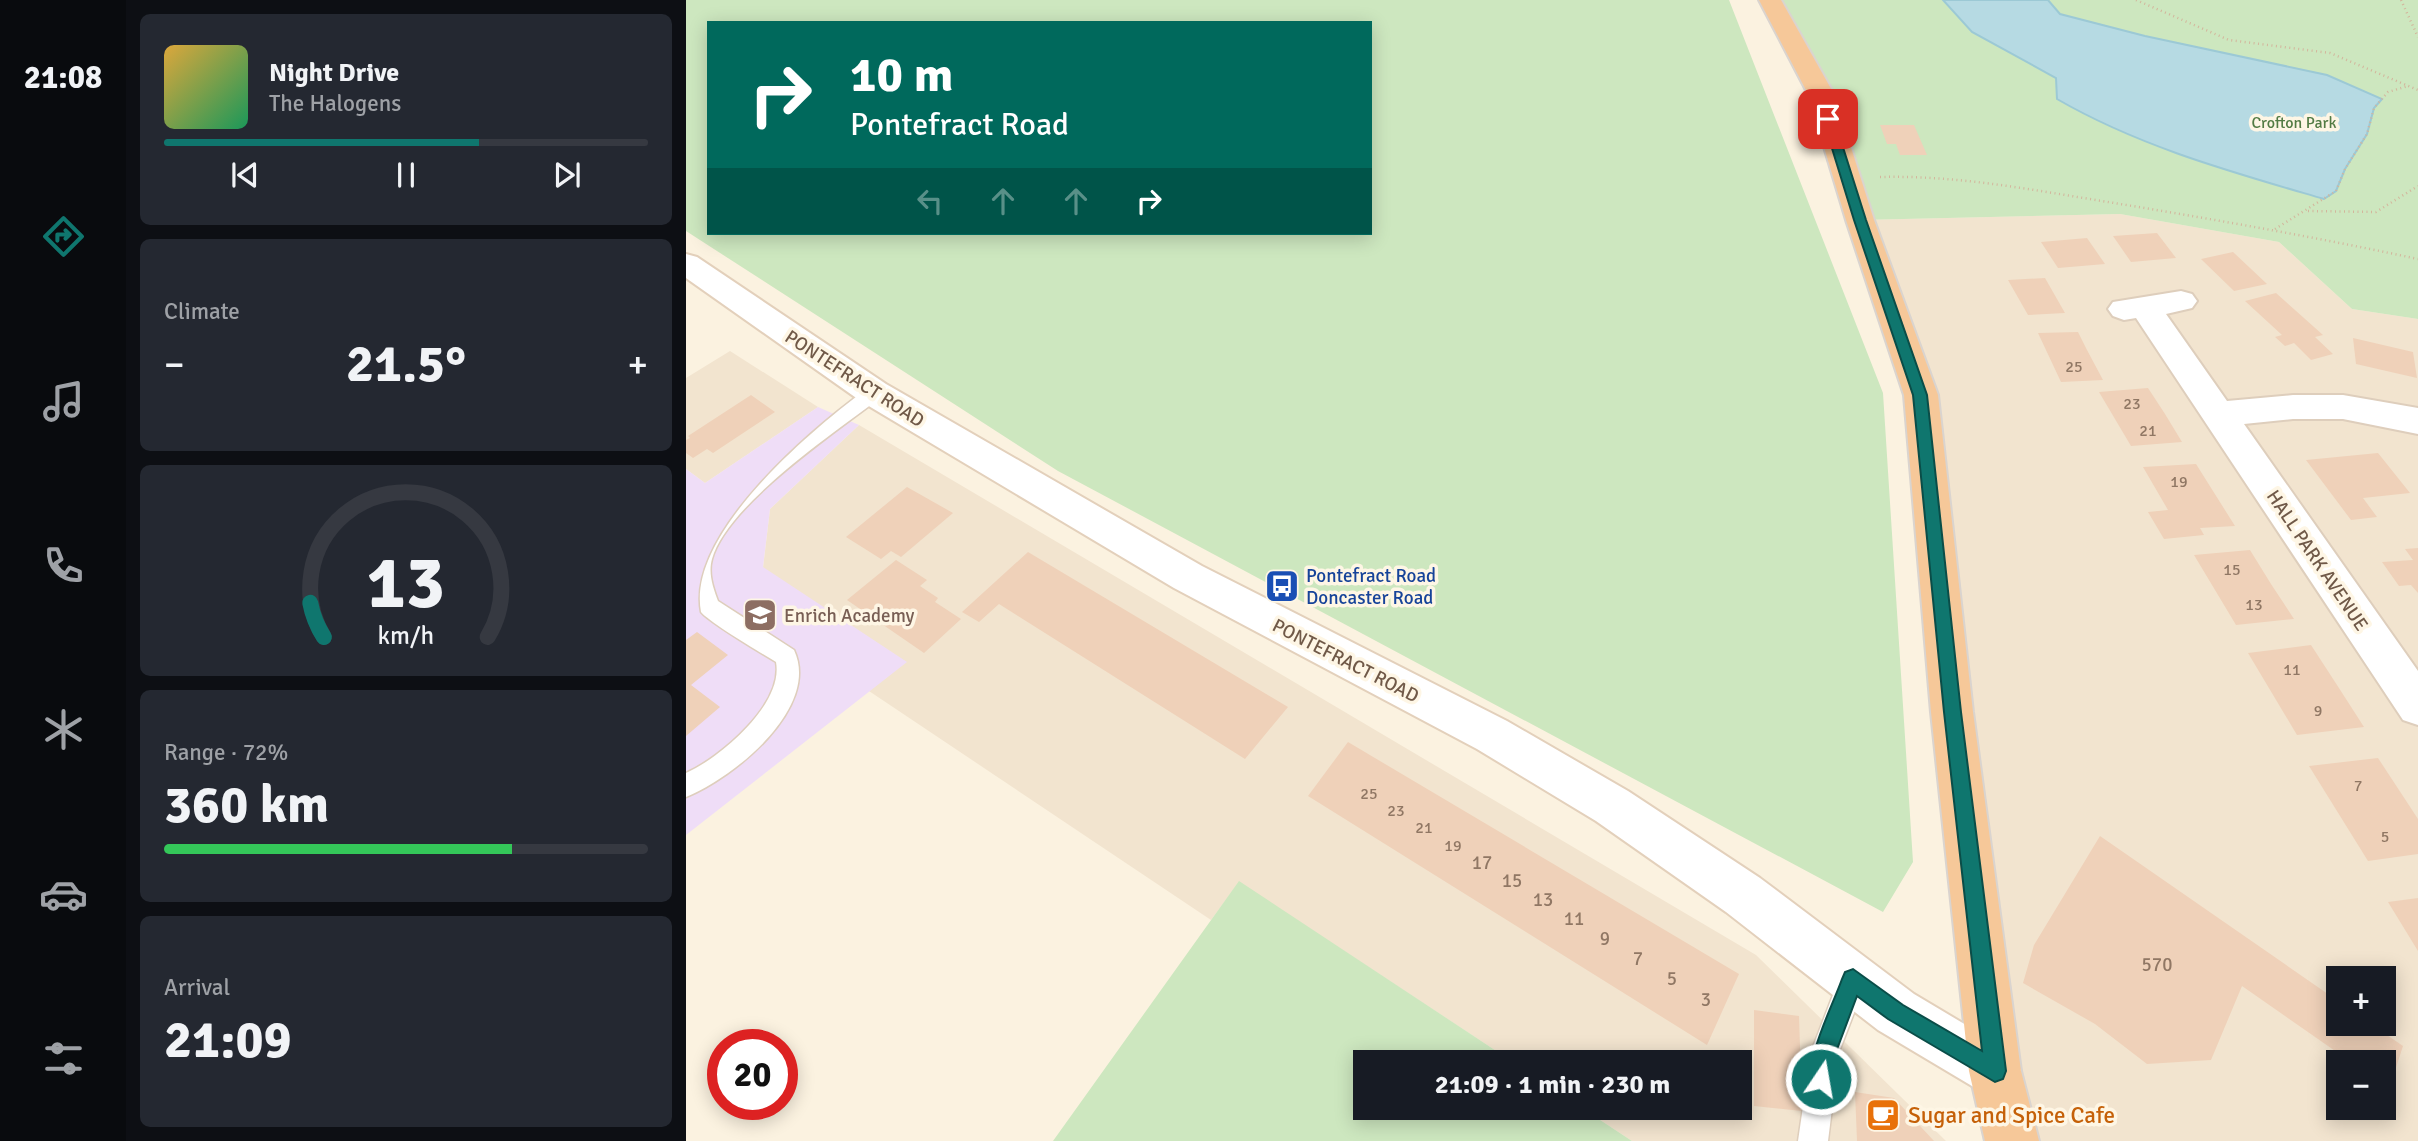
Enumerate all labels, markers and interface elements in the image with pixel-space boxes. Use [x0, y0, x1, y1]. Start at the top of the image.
text: 10 m [850, 45, 953, 105]
icon: right [735, 49, 826, 140]
text: Night Drive [269, 57, 399, 89]
text: 21:08 [24, 58, 102, 97]
text: The Halogens [269, 89, 401, 118]
pin [1798, 89, 1858, 149]
icon: arrive [1809, 100, 1847, 138]
text: Pontefract Road [850, 105, 1069, 144]
park label: Crofton Park [2251, 113, 2337, 133]
icon: previous [226, 156, 264, 194]
icon: pause [387, 156, 425, 194]
icon: next [548, 156, 586, 194]
icon: left [911, 182, 949, 220]
icon: ahead [984, 182, 1022, 220]
icon: ahead [1057, 182, 1095, 220]
icon: right [1130, 182, 1168, 220]
icon: directions [39, 212, 88, 261]
text: Climate [164, 297, 240, 326]
street label: PONTEFRACT ROAD [780, 325, 929, 433]
text: 21.5° [346, 332, 466, 396]
text: − [164, 341, 185, 388]
text: + [627, 341, 648, 388]
house number: 25 [2065, 357, 2083, 377]
icon: music [39, 377, 88, 426]
house number: 23 [2123, 394, 2141, 414]
house number: 21 [2139, 421, 2157, 441]
house number: 19 [2170, 472, 2188, 492]
street label: HALL PARK AVENUE [2261, 485, 2373, 636]
text: 13 [367, 539, 445, 628]
icon: phone [39, 541, 88, 590]
house number: 15 [2223, 560, 2241, 580]
place label: Pontefract Road Doncaster Road [1306, 564, 1436, 610]
bus stop icon: Pontefract Road Doncaster Road [1263, 567, 1301, 605]
house number: 13 [2245, 595, 2263, 615]
school or university icon: Enrich Academy [741, 596, 779, 634]
place label: Enrich Academy [784, 604, 914, 628]
street label: PONTEFRACT ROAD [1268, 614, 1423, 708]
text: km/h [378, 619, 434, 650]
house number: 11 [2283, 660, 2301, 680]
house number: 9 [2314, 701, 2322, 721]
icon: climate [39, 705, 88, 754]
text: Range · 72% [164, 738, 288, 767]
text: 360 km [164, 773, 329, 837]
house number: 7 [2354, 776, 2362, 796]
house number: 25 [1360, 784, 1378, 804]
house number: 23 [1387, 801, 1405, 821]
house number: 21 [1415, 818, 1433, 838]
house number: 5 [2381, 827, 2389, 847]
house number: 19 [1444, 836, 1462, 856]
house number: 17 [1472, 851, 1492, 875]
house number: 15 [1502, 869, 1522, 893]
icon: car [39, 870, 88, 919]
house number: 13 [1533, 888, 1553, 912]
house number: 11 [1564, 907, 1584, 931]
house number: 9 [1600, 927, 1610, 951]
house number: 7 [1633, 947, 1643, 971]
house number: 570 [2142, 953, 2172, 977]
map controls [2326, 966, 2396, 1120]
button: + [2326, 966, 2396, 1036]
house number: 5 [1667, 967, 1677, 991]
text: Arrival [164, 973, 230, 1002]
house number: 3 [1701, 988, 1711, 1012]
text: 21:09 [164, 1008, 292, 1072]
speed limit sign: 20 [707, 1029, 798, 1120]
icon: filters [39, 1034, 88, 1083]
position arrow [1784, 1042, 1858, 1116]
button: − [2326, 1050, 2396, 1120]
text: 21:09 · 1 min · 230 m [1435, 1069, 1670, 1101]
cafe icon: Sugar and Spice Cafe [1864, 1096, 1902, 1134]
place label: Sugar and Spice Cafe [1908, 1101, 2115, 1130]

